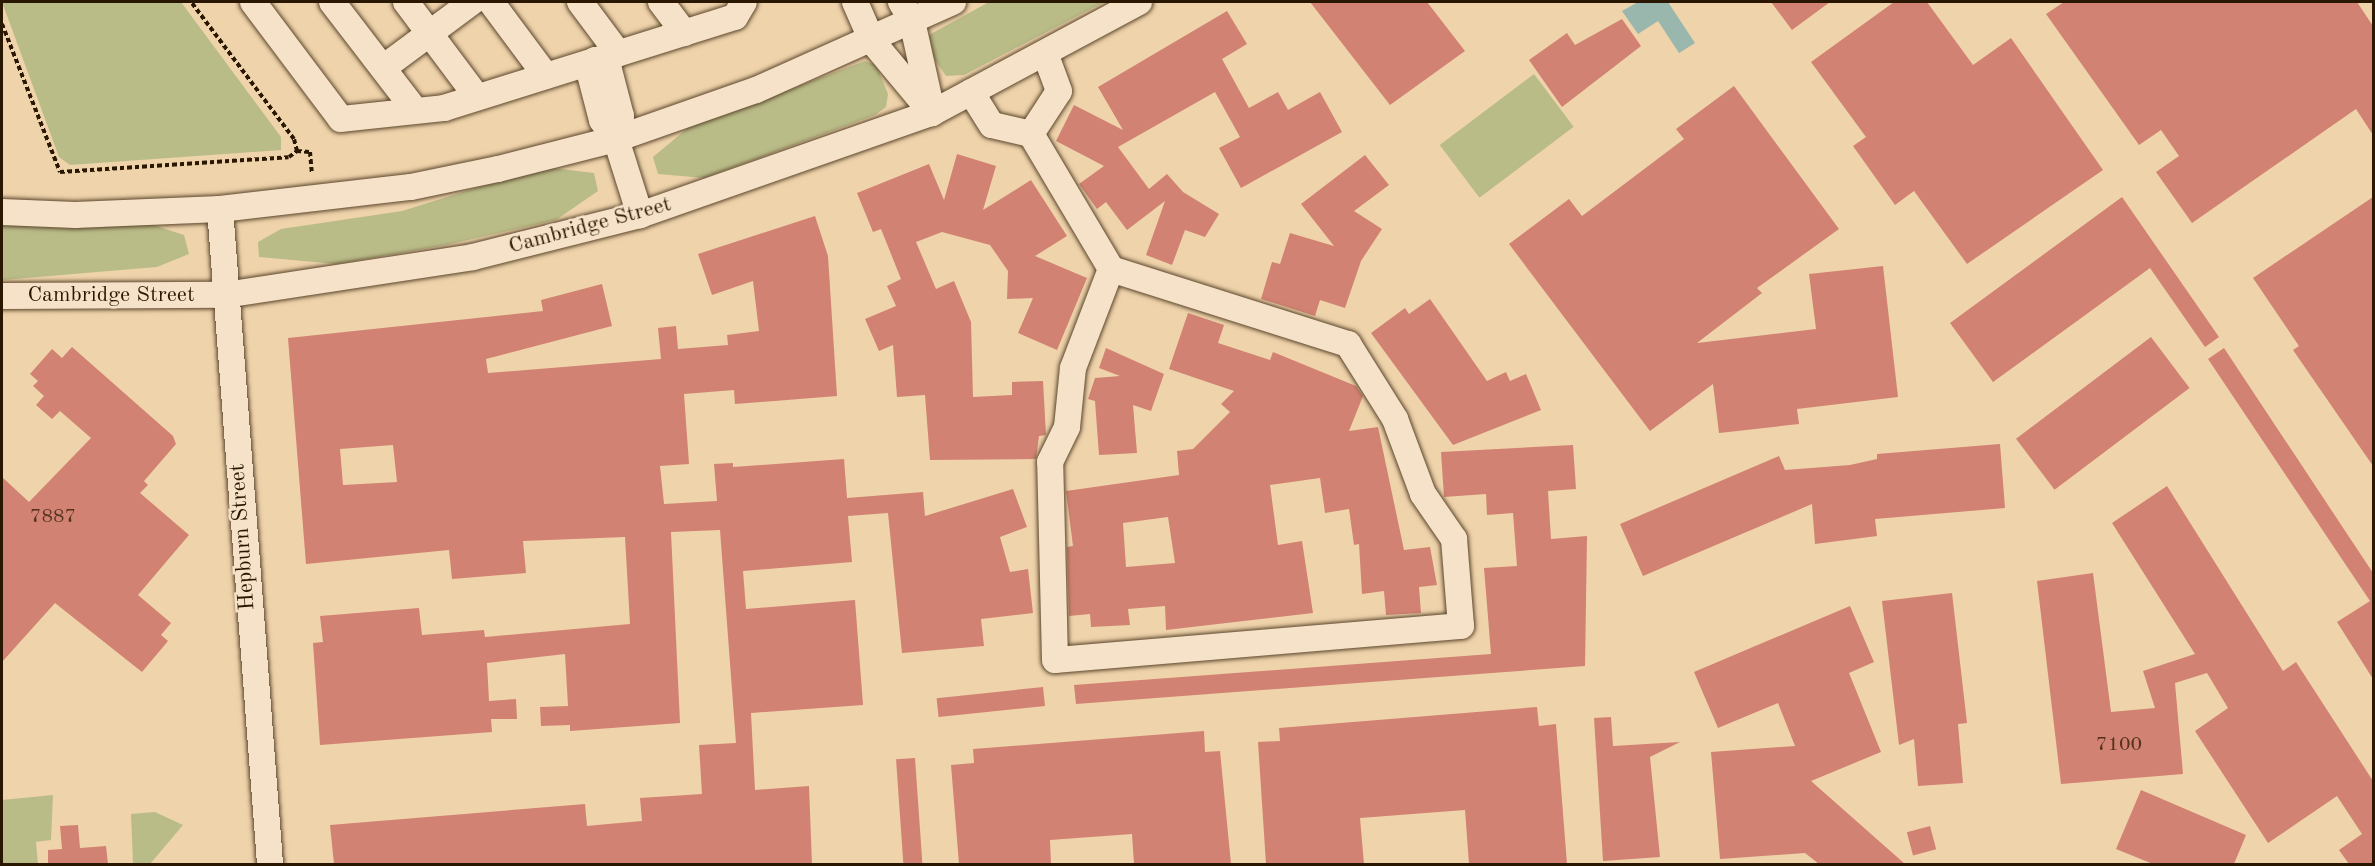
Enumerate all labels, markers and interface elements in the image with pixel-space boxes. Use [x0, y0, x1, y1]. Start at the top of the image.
street label: Cambridge Street [506, 192, 674, 260]
street label: Cambridge Street [27, 283, 195, 309]
street label: Hepburn Street [225, 463, 261, 611]
house number: 7887 [30, 505, 76, 529]
house number: 7100 [2096, 733, 2142, 757]

